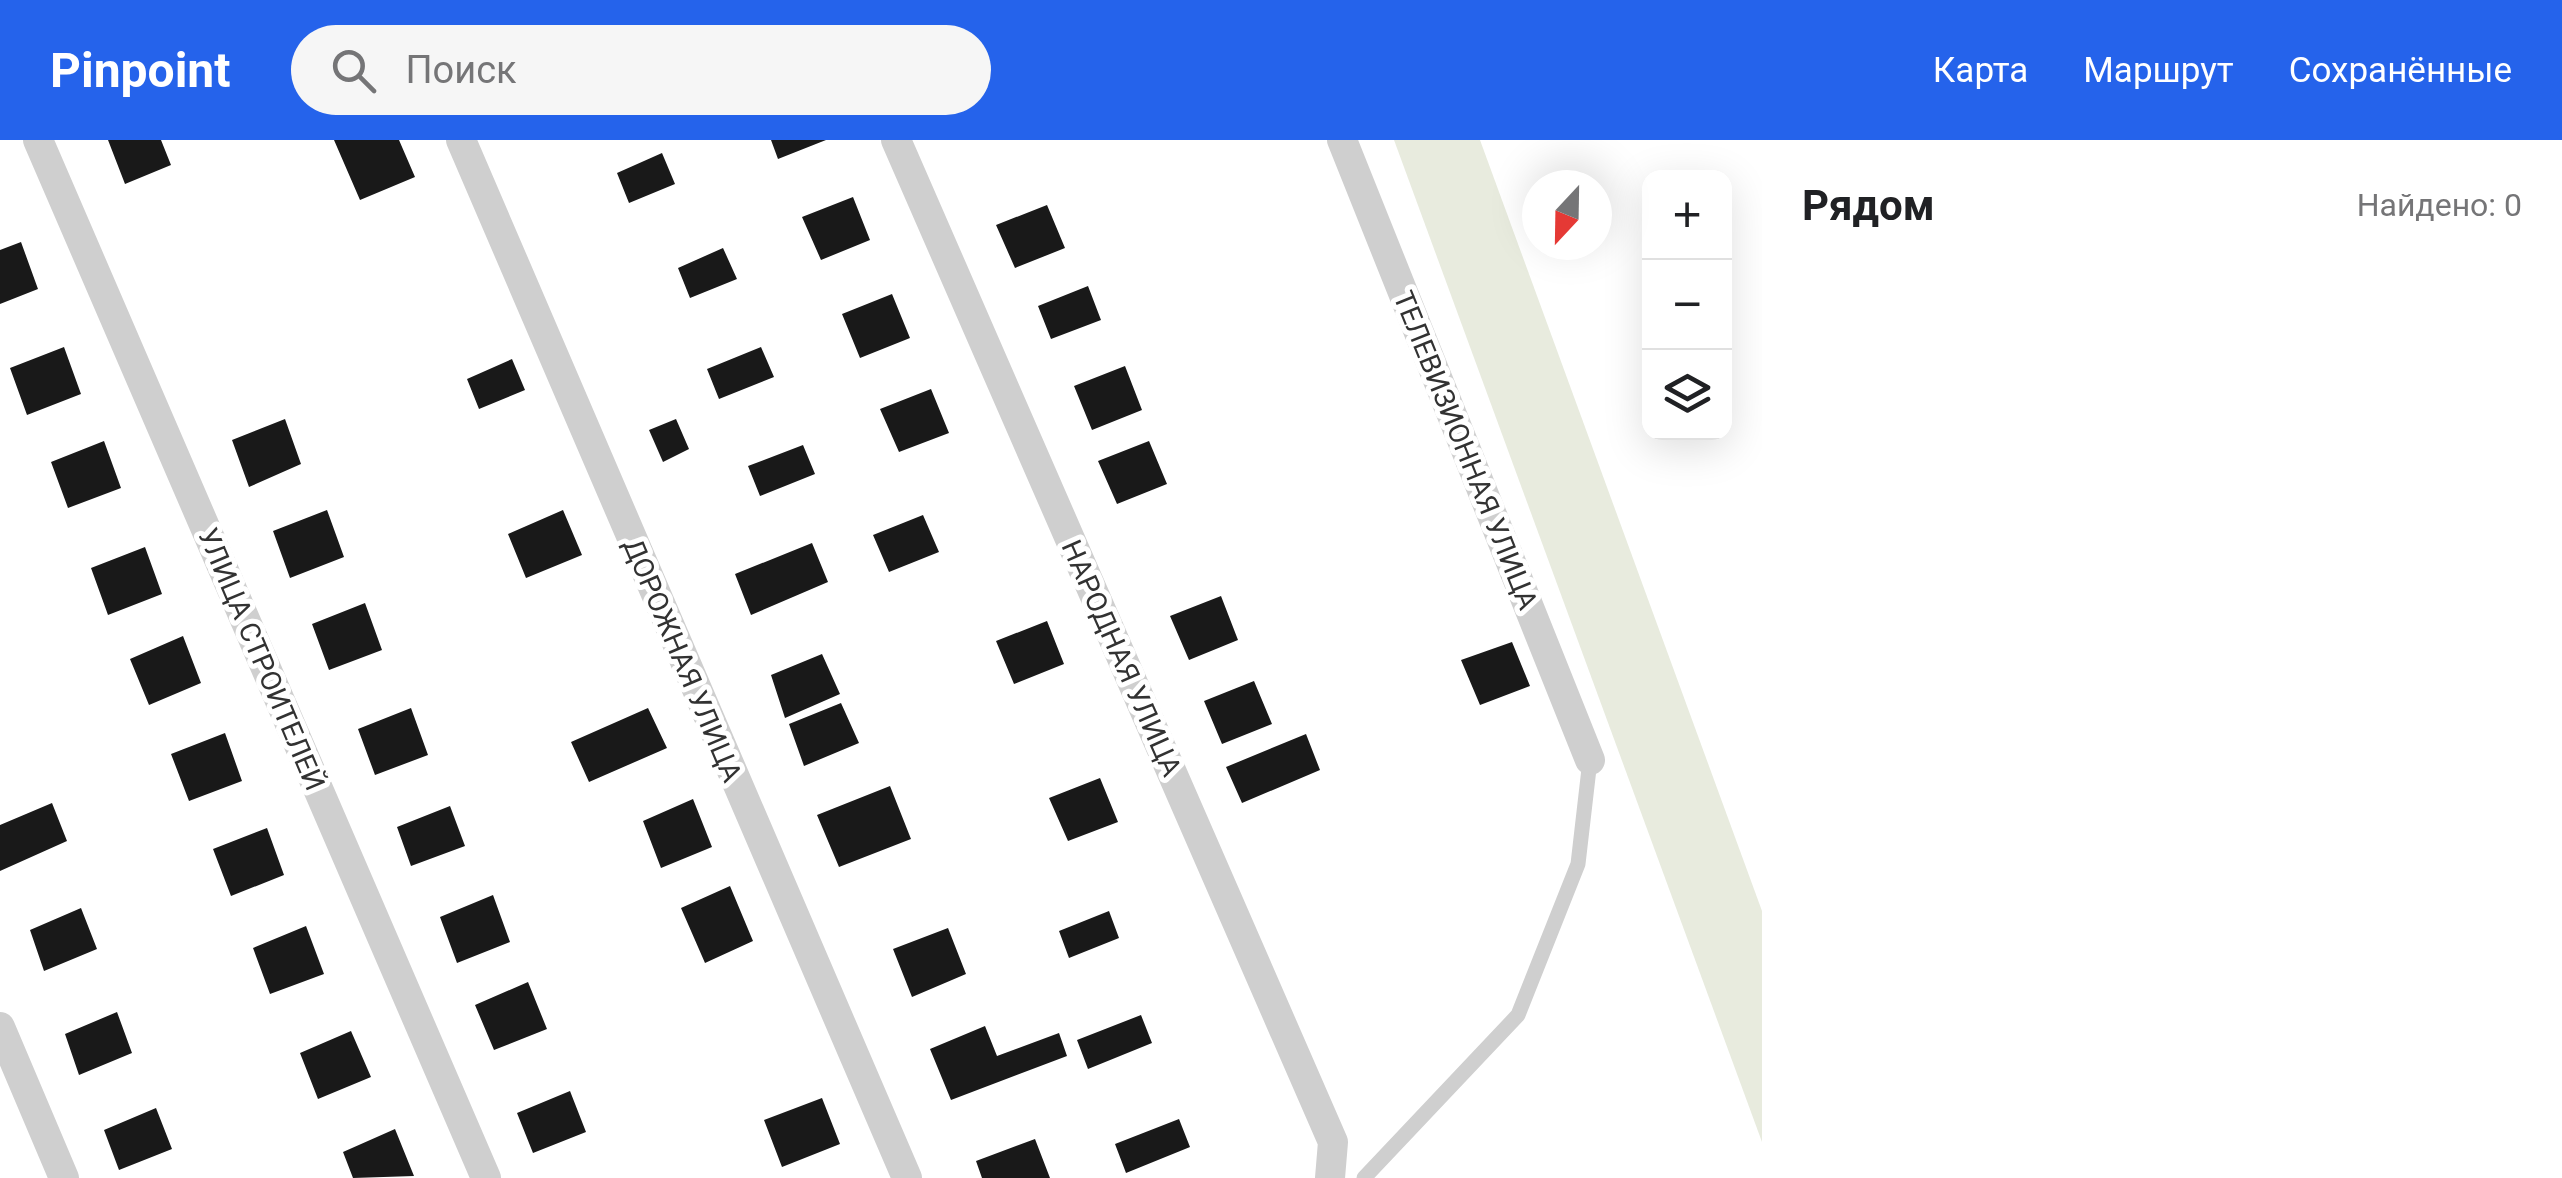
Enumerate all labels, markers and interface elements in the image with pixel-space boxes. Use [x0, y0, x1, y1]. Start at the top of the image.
search box [291, 25, 991, 115]
text: Pinpoint [50, 42, 231, 99]
icon: search [326, 43, 381, 98]
text: Поиск [406, 48, 517, 92]
text: Карта [1933, 50, 2028, 91]
text: Маршрут [2083, 50, 2234, 91]
text: Сохранённые [2289, 50, 2512, 91]
north arrow [1522, 170, 1612, 260]
map controls [1642, 170, 1732, 440]
button: + [1642, 170, 1732, 260]
text: Рядом [1802, 181, 1935, 230]
text: Найдено: 0 [2357, 186, 2522, 224]
button: − [1642, 260, 1732, 350]
street label: ТЕЛЕВИЗИОННАЯ УЛИЦА [1386, 286, 1545, 614]
button: layers [1642, 350, 1732, 440]
street label: УЛИЦА СТРОИТЕЛЕЙ [191, 523, 332, 795]
street label: ДОРОЖНАЯ УЛИЦА [616, 534, 749, 787]
street label: НАРОДНАЯ УЛИЦА [1055, 535, 1188, 781]

